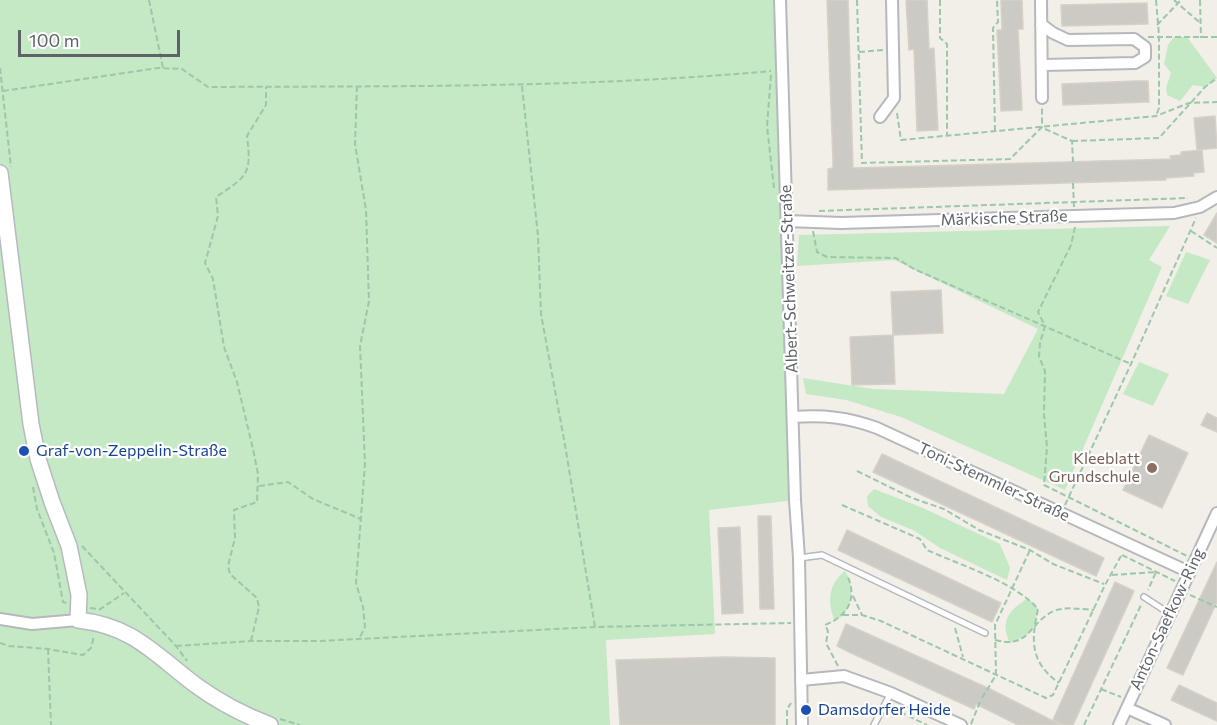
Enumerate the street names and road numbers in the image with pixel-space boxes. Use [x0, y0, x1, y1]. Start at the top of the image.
street label: Albert-Schweitzer-Straße [776, 184, 802, 374]
street label: Märkische Straße [940, 206, 1068, 230]
street label: Toni-Stemmler-Straße [915, 438, 1073, 526]
street label: Anton-Saefkow-Ring [1126, 545, 1208, 693]

